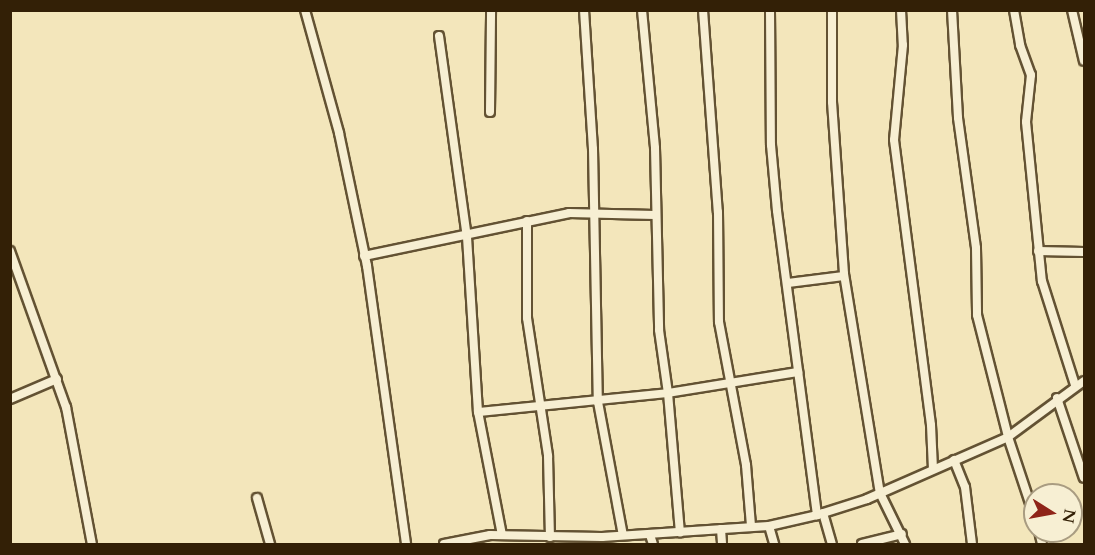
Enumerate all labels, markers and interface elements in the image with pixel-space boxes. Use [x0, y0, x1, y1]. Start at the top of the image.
north arrow [1023, 483, 1083, 543]
text: N [1057, 507, 1081, 525]

